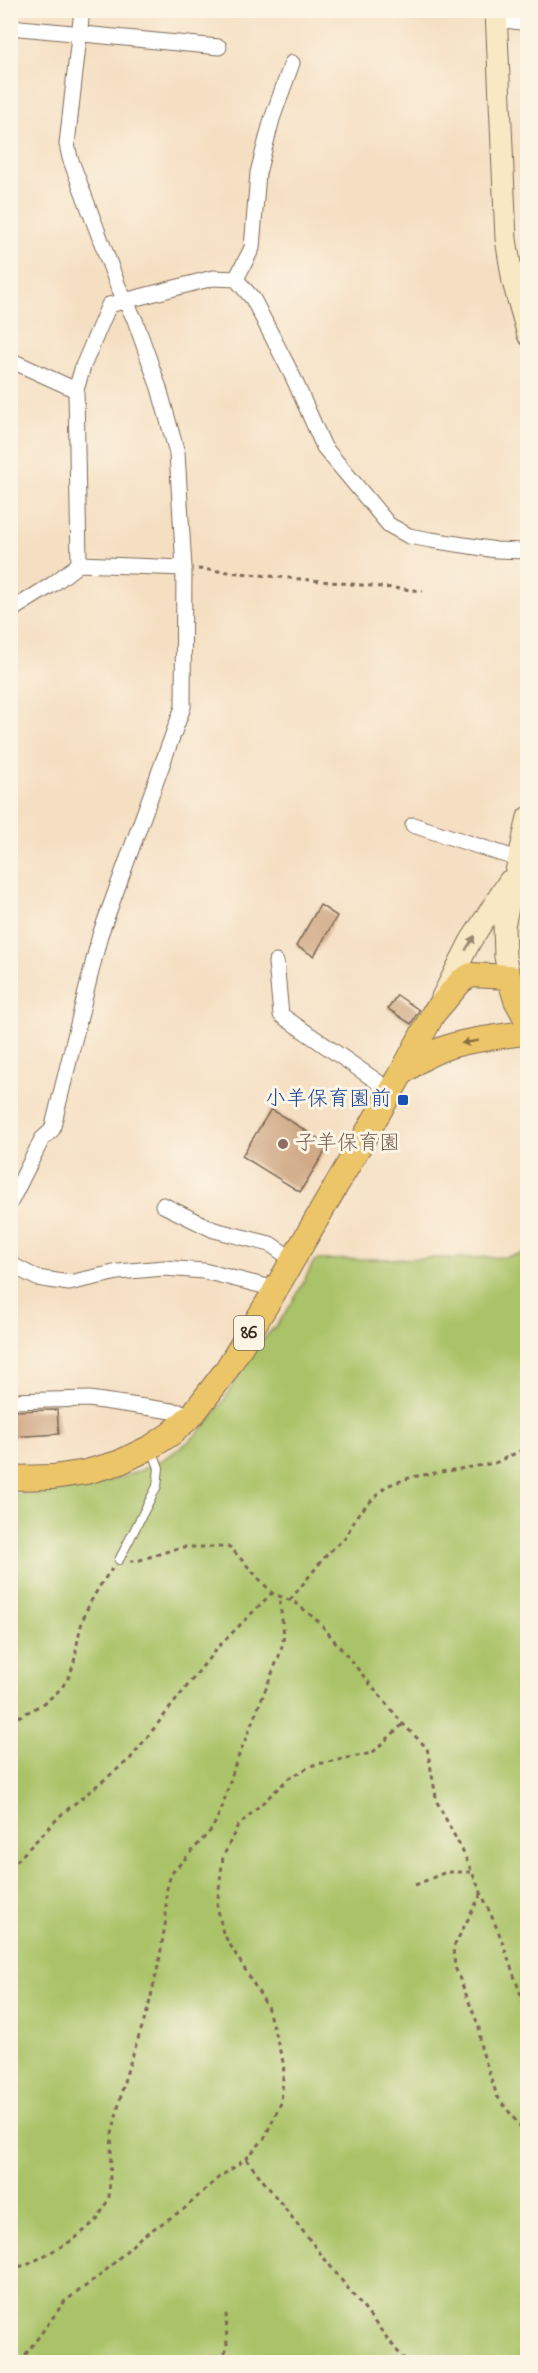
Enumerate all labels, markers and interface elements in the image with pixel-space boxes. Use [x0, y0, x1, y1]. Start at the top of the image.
one-way arrow [465, 934, 475, 951]
one-way arrow [460, 1037, 479, 1046]
place label: 小羊保育園前 [265, 1085, 391, 1115]
marker: 小羊保育園前 [396, 1093, 410, 1107]
place label: 子羊保育園 [295, 1129, 400, 1159]
marker: 子羊保育園 [276, 1137, 290, 1151]
road number: 86 [234, 1316, 264, 1350]

